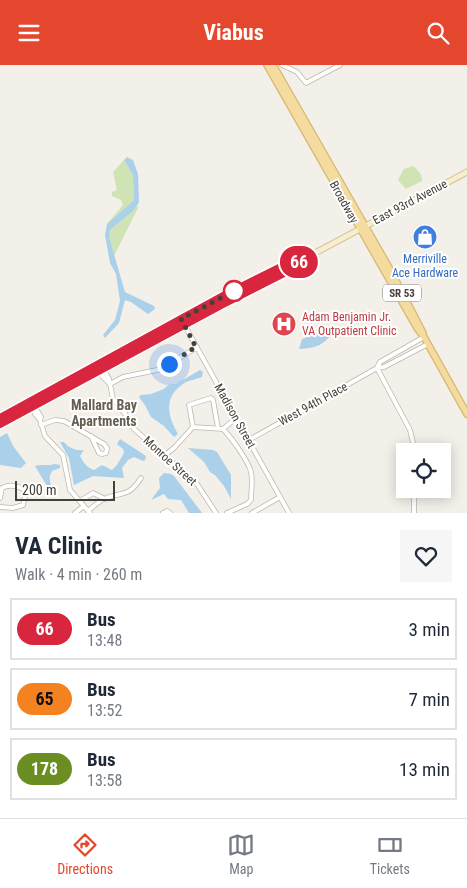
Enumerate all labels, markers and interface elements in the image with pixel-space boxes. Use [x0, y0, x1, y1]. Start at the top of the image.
icon: menu [15, 19, 43, 47]
icon: search [424, 19, 452, 47]
text: Viabus [203, 20, 264, 45]
street label: East 93rd Avenue [370, 176, 450, 227]
street label: Broadway [327, 178, 361, 226]
shop icon: Merriville Ace Hardware [412, 224, 438, 250]
line badge: 66 [276, 246, 322, 278]
text: 66 [290, 251, 308, 272]
place label: Merriville Ace Hardware [392, 252, 458, 280]
unlabelled marker [223, 280, 245, 302]
road number: SR 53 [383, 285, 421, 302]
place label: Adam Benjamin Jr. VA Outpatient Clinic [302, 310, 397, 338]
hospital icon: Adam Benjamin Jr. VA Outpatient Clinic [271, 311, 297, 337]
your location [157, 352, 182, 377]
street label: West 94th Place [276, 379, 350, 429]
street label: Madison Street [211, 381, 259, 451]
district label: Mallard Bay Apartments [71, 397, 138, 429]
street label: Monroe Street [140, 433, 200, 489]
map controls [396, 443, 451, 498]
button: locate [396, 443, 451, 498]
scale bar [15, 478, 115, 501]
text: 200 m [22, 482, 57, 498]
button: heart [400, 530, 452, 582]
text: VA Clinic [15, 532, 103, 560]
text: Walk · 4 min · 260 m [15, 565, 142, 584]
text: Bus [87, 608, 116, 631]
text: 66 [35, 618, 54, 639]
text: 3 min [408, 618, 450, 641]
text: 13:48 [87, 631, 122, 650]
text: Bus [87, 678, 116, 701]
text: 65 [35, 688, 54, 709]
text: 7 min [408, 688, 450, 711]
text: 13:52 [87, 701, 122, 720]
text: Bus [87, 748, 116, 771]
text: 178 [31, 758, 58, 779]
text: 13 min [399, 758, 450, 781]
text: 13:58 [87, 771, 122, 790]
tab: Directions [57, 831, 113, 877]
tab: Map [227, 831, 255, 877]
tab: Tickets [370, 831, 410, 877]

